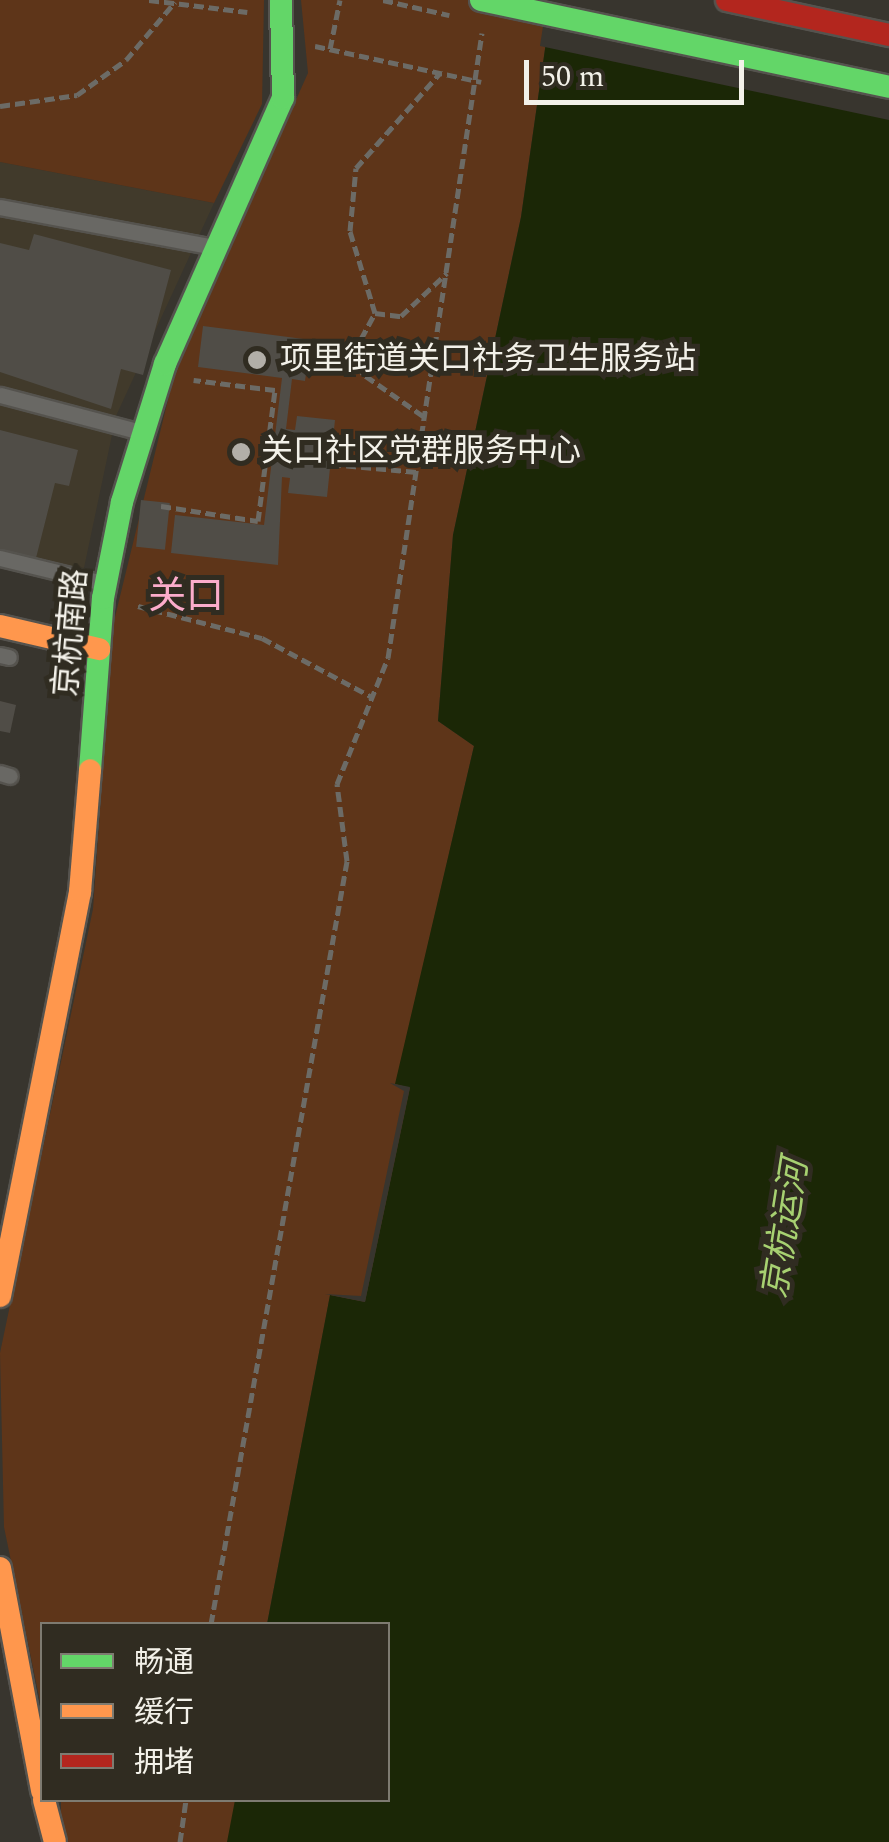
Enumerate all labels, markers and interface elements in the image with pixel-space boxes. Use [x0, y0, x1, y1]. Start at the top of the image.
scale bar [529, 40, 749, 102]
text: 50 m [541, 54, 604, 100]
place label: 项里街道关口社务卫生服务站 [280, 341, 696, 379]
marker: 项里街道关口社务卫生服务站 [244, 347, 270, 373]
place label: 关口社区党群服务中心 [261, 433, 581, 471]
marker: 关口社区党群服务中心 [230, 441, 252, 463]
street label: 京杭南路 [47, 568, 97, 698]
district label: 关口 [148, 575, 224, 621]
water label: 京杭运河 [754, 1157, 818, 1301]
legend [40, 1622, 390, 1802]
text: 畅通 [134, 1640, 194, 1686]
text: 缓行 [134, 1690, 194, 1736]
text: 拥堵 [134, 1740, 194, 1786]

